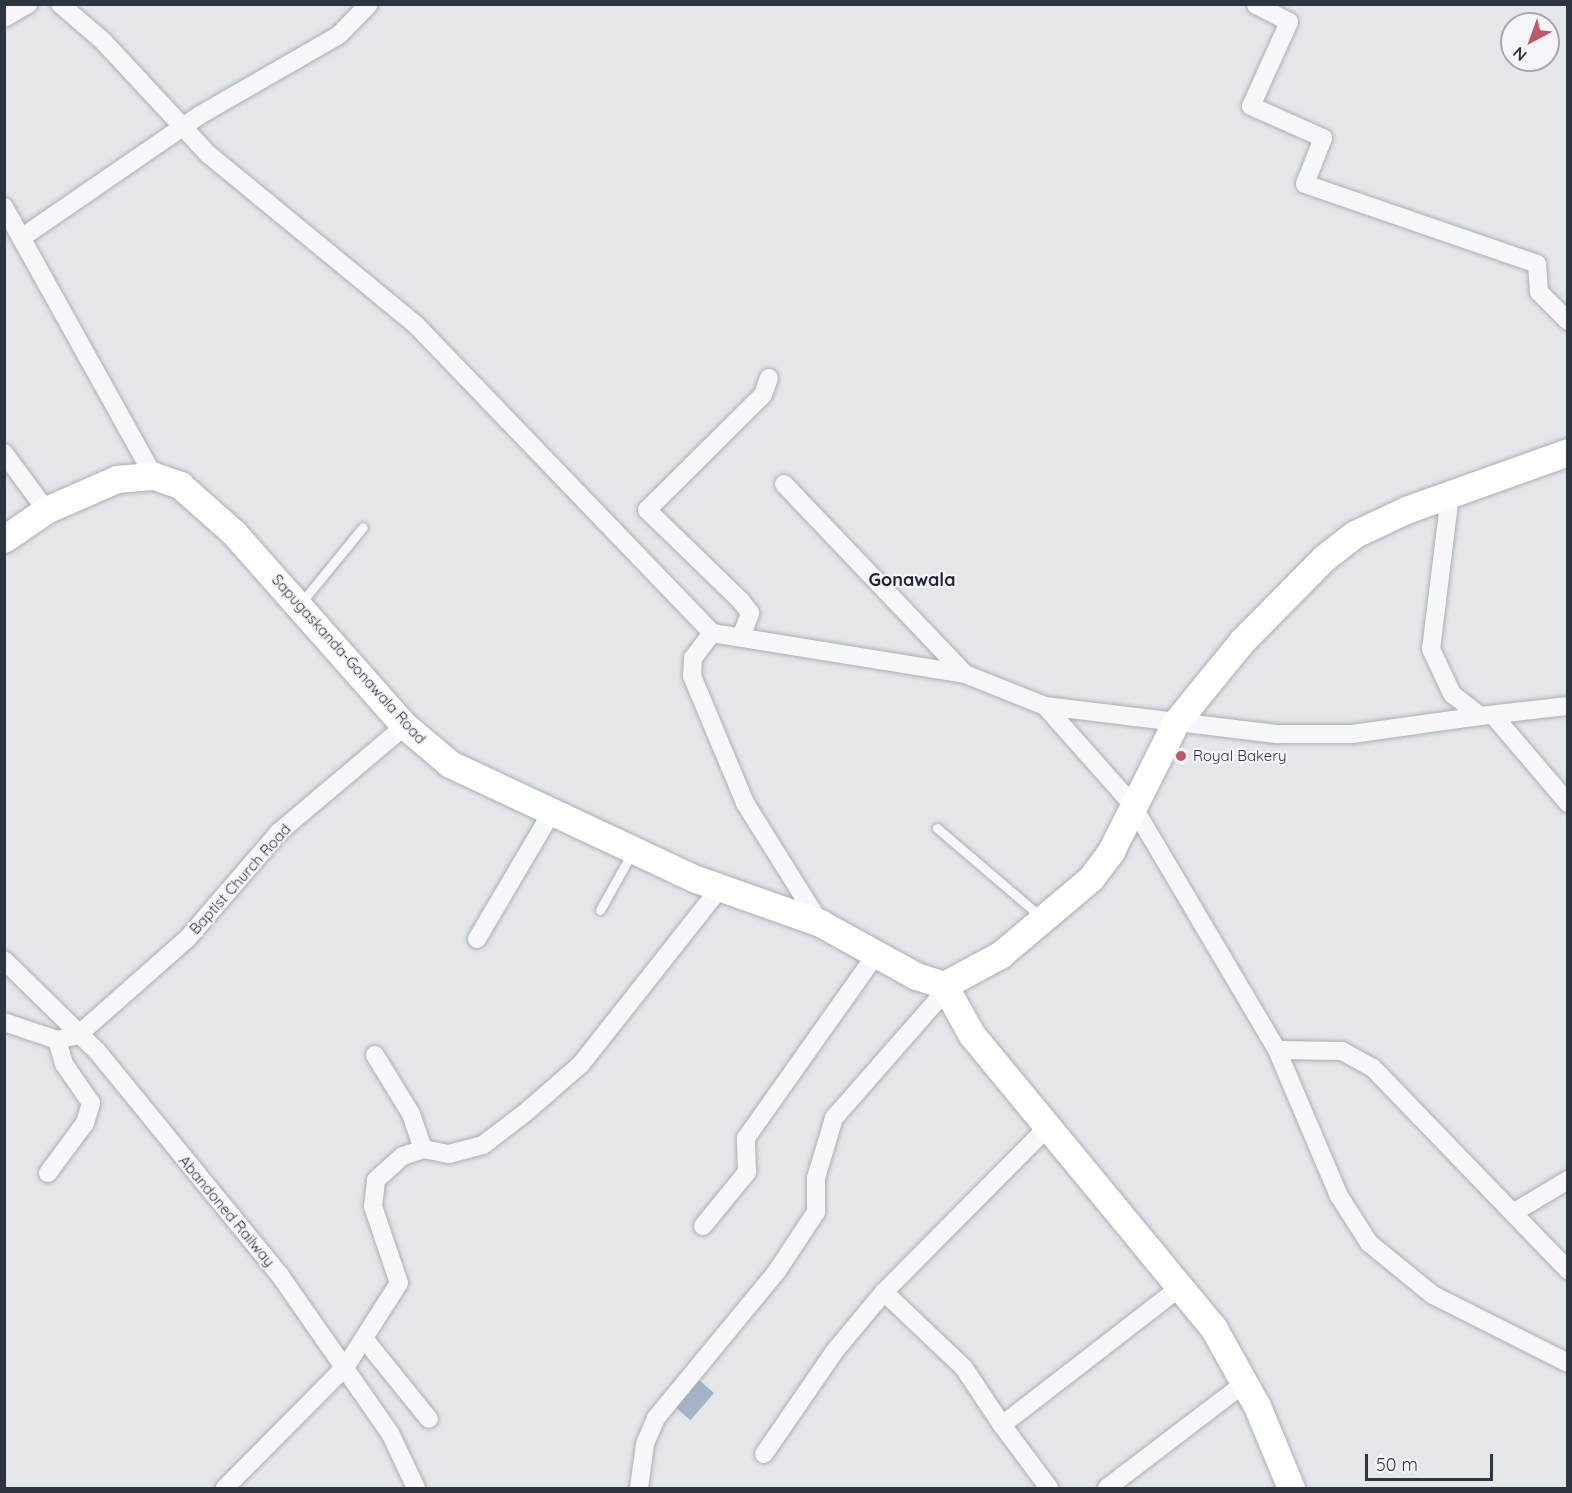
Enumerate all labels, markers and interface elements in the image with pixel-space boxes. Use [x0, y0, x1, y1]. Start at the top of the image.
north arrow [1500, 12, 1560, 72]
text: N [1509, 43, 1531, 65]
district label: Gonawala [868, 569, 956, 591]
street label: Sapugaskanda-Gonawala Road [268, 571, 430, 747]
place label: Royal Bakery [1193, 747, 1287, 765]
marker: Royal Bakery [1174, 749, 1188, 763]
street label: Baptist Church Road [186, 820, 294, 938]
street label: Abandoned Railway [175, 1152, 279, 1270]
scale bar [1368, 1442, 1496, 1480]
text: 50 m [1376, 1453, 1418, 1476]

